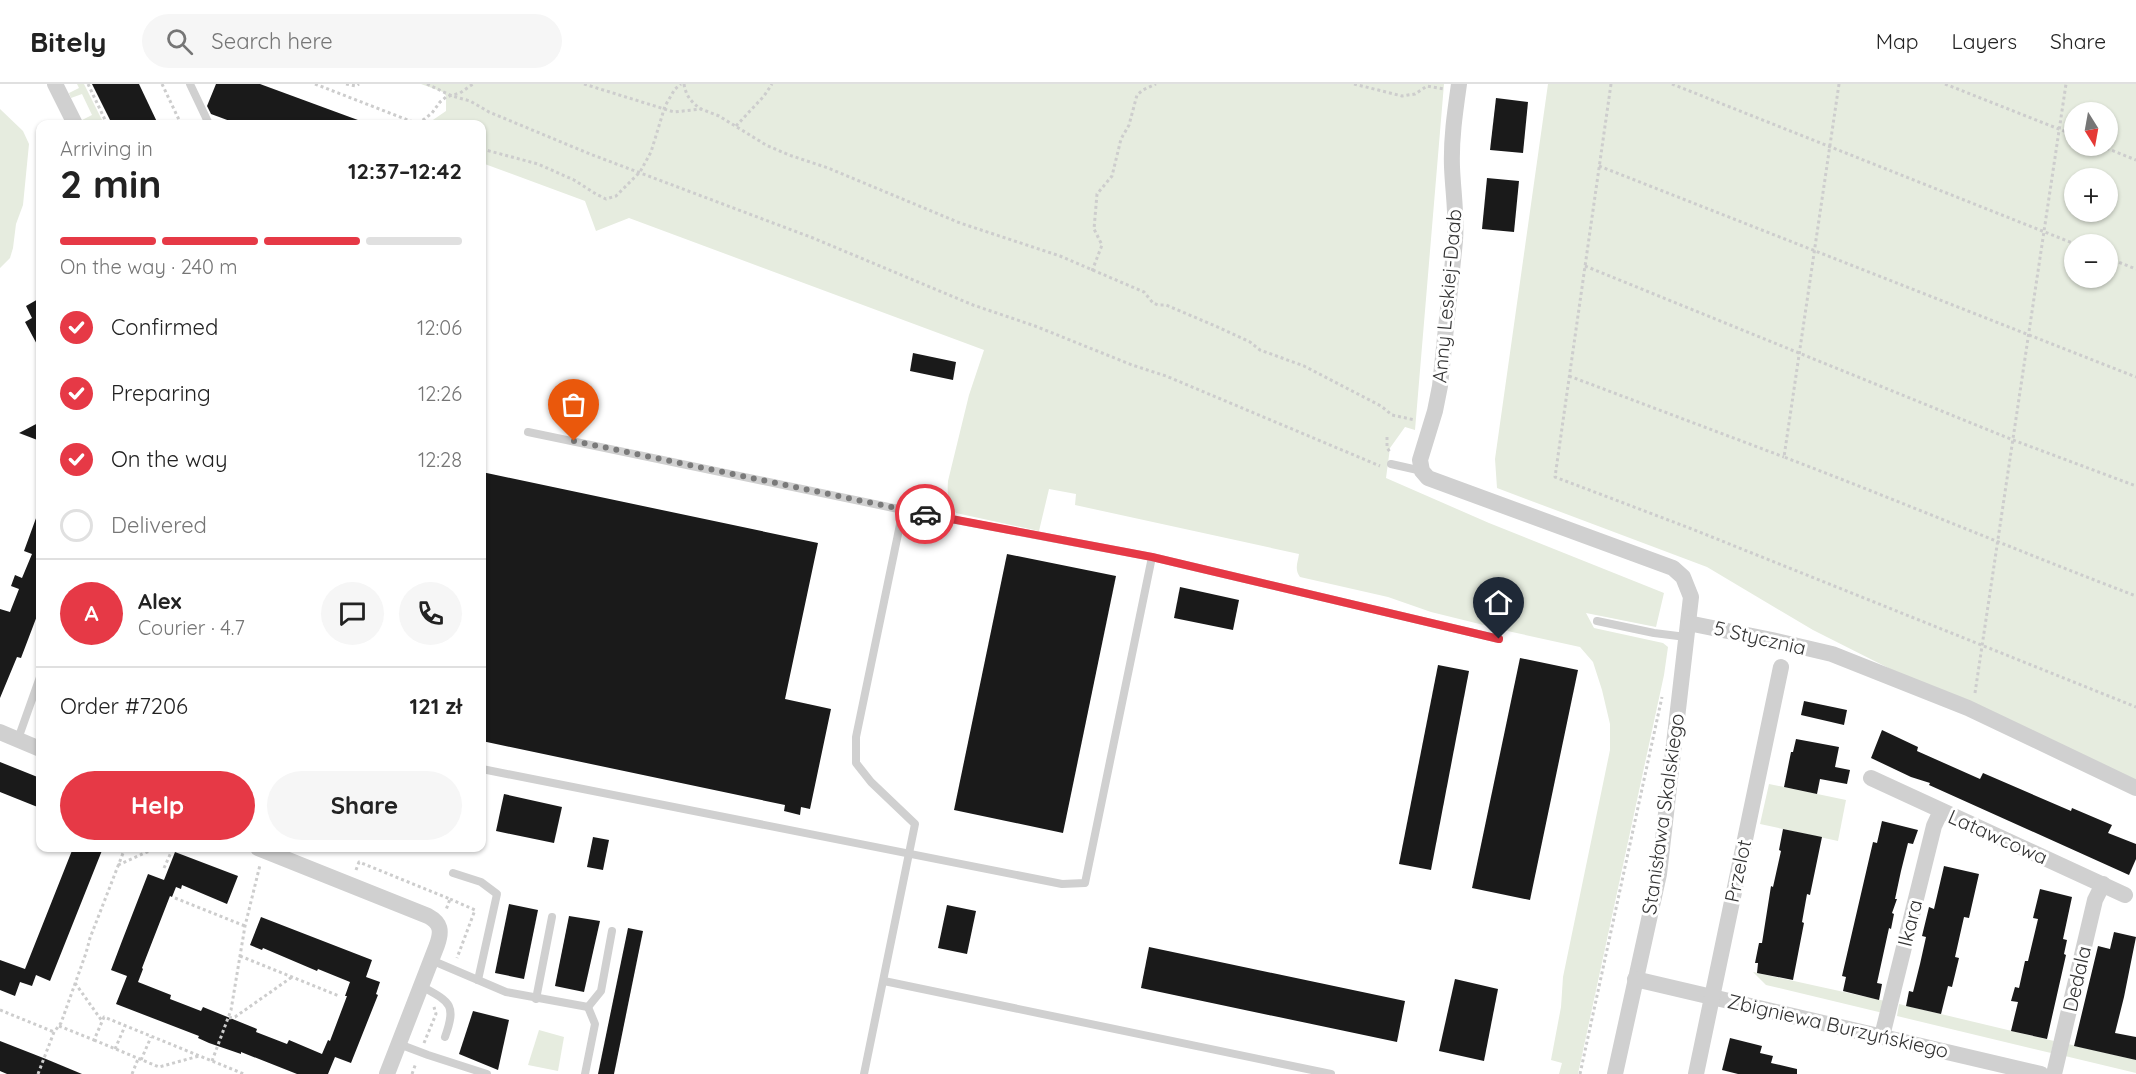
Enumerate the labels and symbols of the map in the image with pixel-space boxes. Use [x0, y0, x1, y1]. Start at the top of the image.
north arrow [2064, 102, 2118, 156]
street label: Anny Leskiej-Daab [1426, 208, 1467, 384]
pin [548, 379, 599, 441]
courier [895, 484, 955, 544]
pin [1473, 577, 1524, 639]
street label: 5 Stycznia [1712, 615, 1808, 660]
street label: Stanisława Skalskiego [1636, 712, 1689, 916]
street label: Latawcowa [1945, 804, 2052, 870]
street label: Przelot [1719, 837, 1756, 905]
street label: Ikara [1892, 897, 1927, 949]
street label: Dedala [2057, 944, 2096, 1014]
street label: Zbigniewa Burzyńskiego [1725, 988, 1951, 1063]

